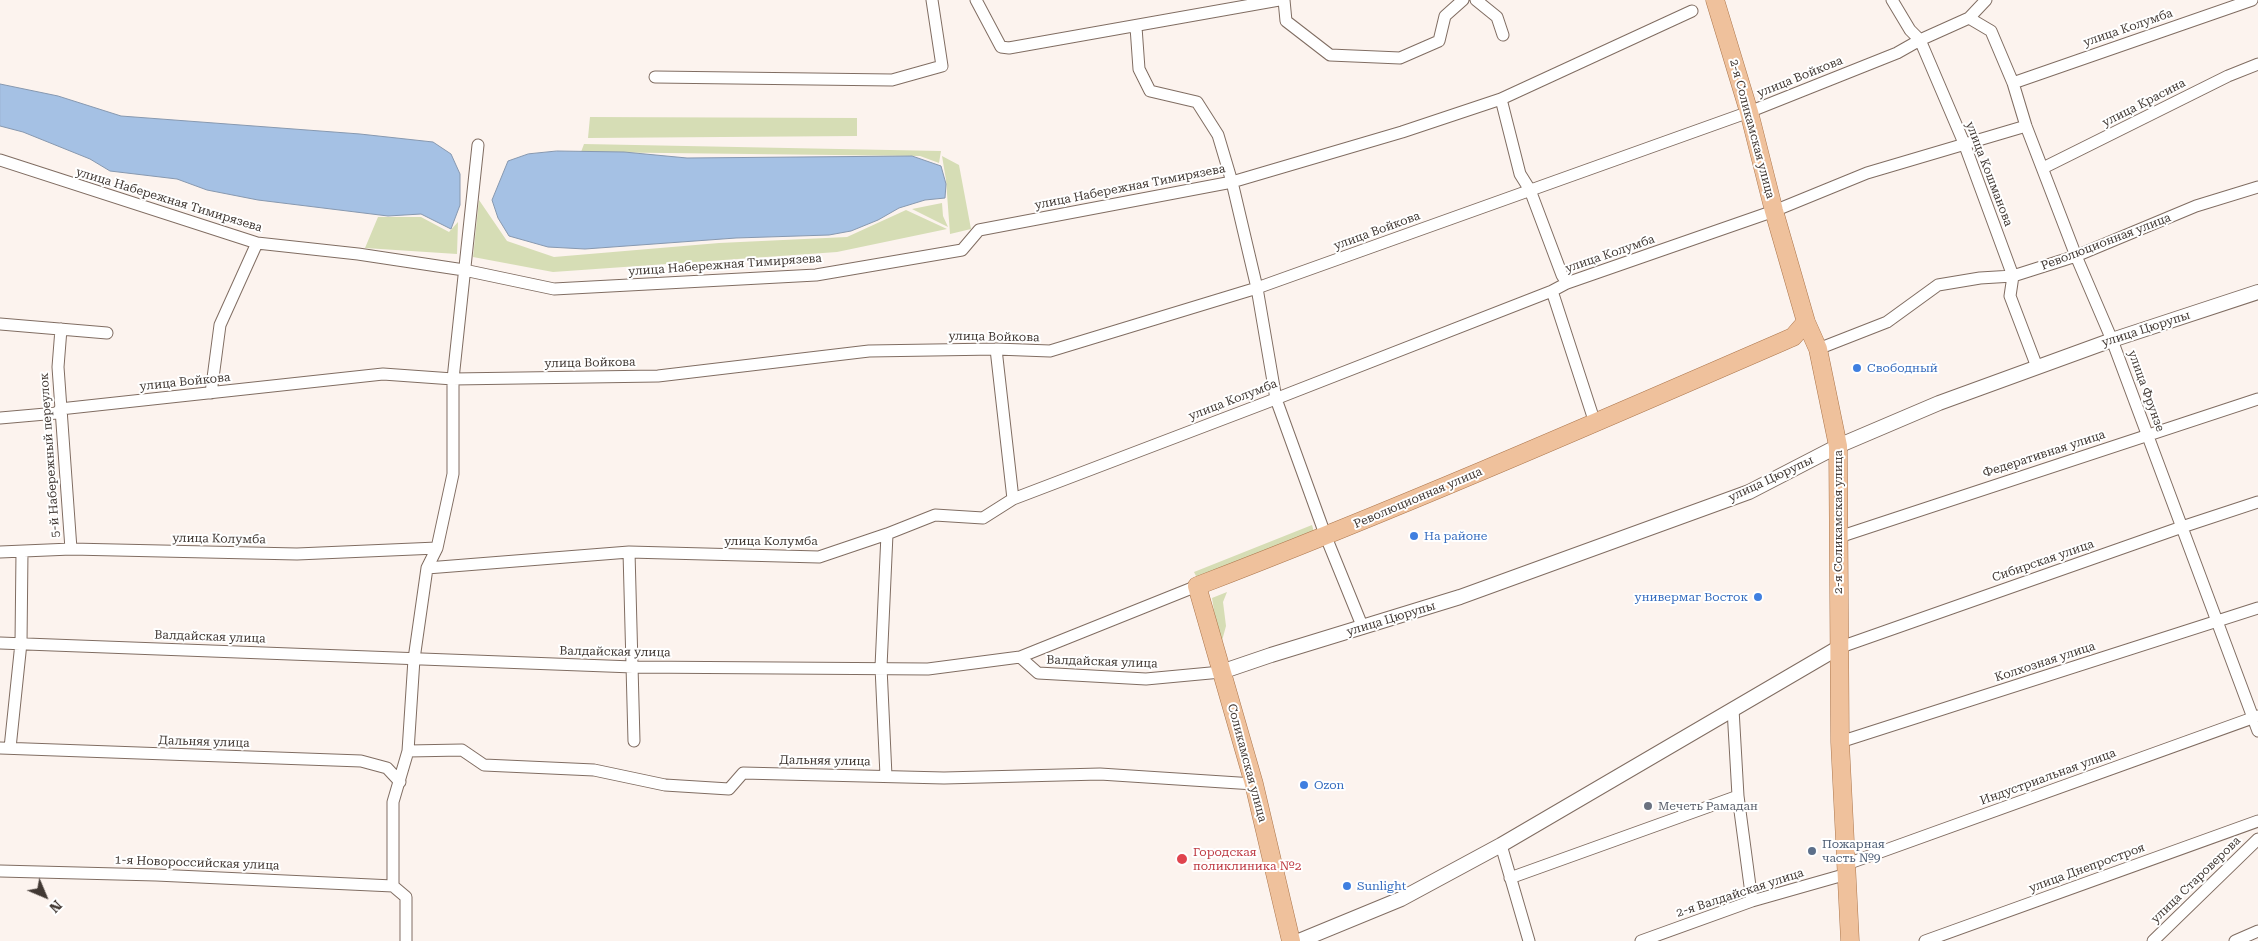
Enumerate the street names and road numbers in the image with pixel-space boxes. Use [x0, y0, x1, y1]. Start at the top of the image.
street label: улица Колумба [2081, 6, 2175, 50]
street label: улица Войкова [1755, 53, 1845, 101]
street label: 2-я Соликамская улица [1726, 58, 1778, 200]
street label: улица Красина [2100, 76, 2188, 130]
street label: улица Кошманова [1962, 120, 2016, 228]
street label: улица Набережная Тимирязева [1033, 161, 1227, 213]
street label: улица Набережная Тимирязева [74, 165, 264, 235]
street label: улица Войкова [1332, 209, 1422, 253]
street label: Революционная улица [2039, 211, 2173, 273]
street label: улица Колумба [1563, 232, 1657, 276]
street label: улица Набережная Тимирязева [628, 251, 822, 279]
street label: улица Цюрупы [2100, 308, 2192, 350]
street label: улица Войкова [948, 329, 1040, 345]
street label: улица Фрунзе [2125, 348, 2167, 434]
street label: улица Войкова [544, 355, 636, 371]
street label: улица Войкова [139, 370, 231, 394]
street label: 5-й Набережный переулок [37, 372, 63, 538]
street label: улица Колумба [1187, 377, 1279, 423]
street label: Федеративная улица [1981, 427, 2107, 481]
street label: 2-я Соликамская улица [1831, 450, 1845, 594]
street label: улица Цюрупы [1726, 453, 1816, 505]
street label: Революционная улица [1352, 464, 1484, 532]
street label: улица Колумба [172, 531, 266, 547]
street label: улица Колумба [724, 534, 818, 548]
street label: Сибирская улица [1990, 537, 2096, 585]
street label: улица Цюрупы [1345, 599, 1437, 639]
street label: Валдайская улица [154, 628, 266, 646]
street label: Колхозная улица [1993, 639, 2097, 685]
street label: Валдайская улица [559, 644, 671, 660]
street label: Валдайская улица [1046, 653, 1158, 671]
street label: Соликамская улица [1224, 702, 1270, 824]
street label: Дальняя улица [158, 733, 250, 751]
street label: Индустриальная улица [1978, 746, 2118, 808]
street label: Дальняя улица [779, 753, 871, 769]
street label: улица Староверова [2148, 834, 2244, 926]
street label: улица Днепростроя [2027, 840, 2147, 896]
street label: 1-я Новороссийская улица [114, 853, 280, 873]
street label: 2-я Валдайская улица [1674, 866, 1806, 920]

